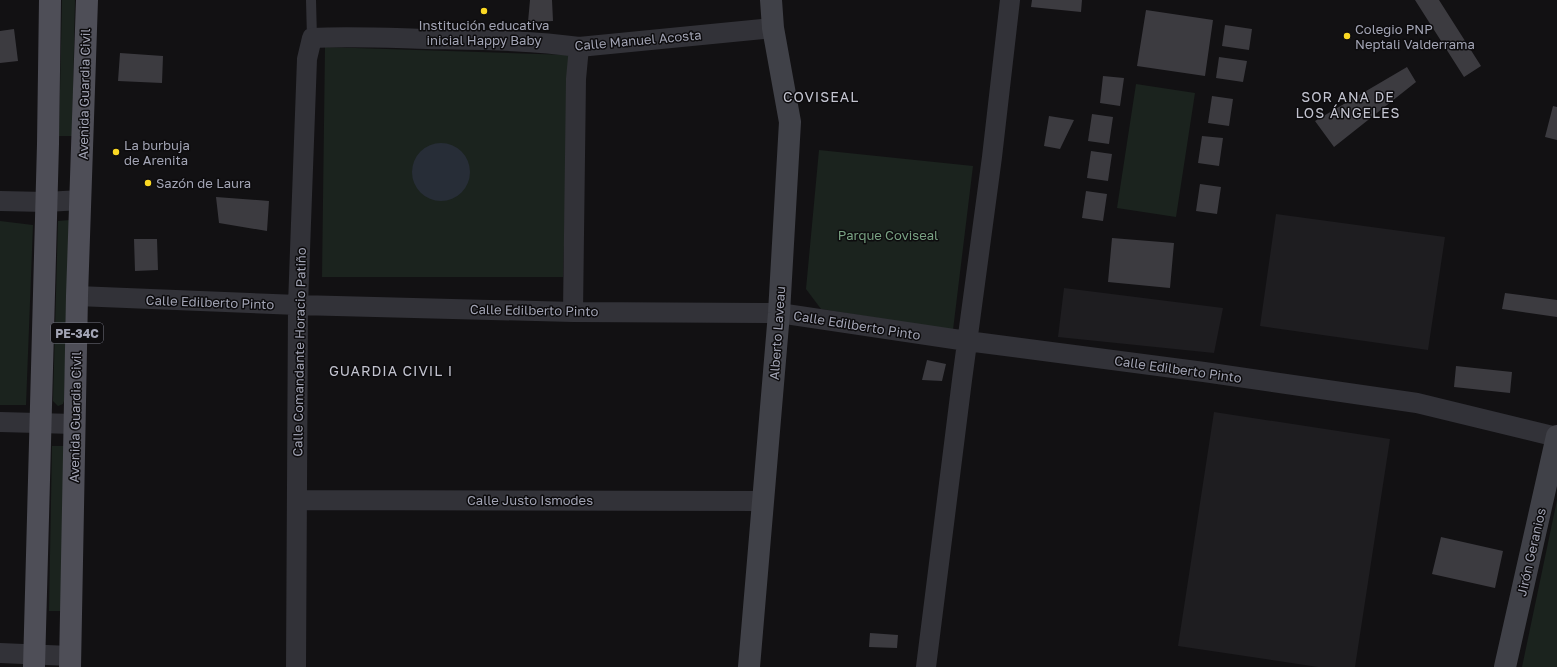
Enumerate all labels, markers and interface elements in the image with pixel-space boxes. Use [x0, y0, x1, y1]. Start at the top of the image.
marker: Institución educativa inicial Happy Baby [479, 6, 489, 16]
place label: Institución educativa inicial Happy Baby [419, 17, 549, 48]
place label: Colegio PNP Neptali Valderrama [1355, 21, 1475, 52]
street label: Calle Manuel Acosta [574, 26, 702, 54]
street label: Avenida Guardia Civil [75, 28, 93, 160]
marker: Colegio PNP Neptali Valderrama [1342, 31, 1352, 41]
district label: COVISEAL [783, 88, 859, 105]
district label: SOR ANA DE LOS ÁNGELES [1295, 88, 1401, 121]
place label: La burbuja de Arenita [124, 137, 190, 168]
marker: La burbuja de Arenita [111, 147, 121, 157]
place label: Sazón de Laura [156, 175, 251, 191]
marker: Sazón de Laura [143, 178, 153, 188]
park label: Parque Coviseal [838, 227, 938, 243]
street label: Calle Comandante Horacio Patiño [289, 247, 309, 457]
street label: Alberto Laveau [766, 285, 788, 381]
street label: Calle Edilberto Pinto [145, 292, 275, 312]
street label: Calle Edilberto Pinto [470, 301, 599, 319]
street label: Calle Edilberto Pinto [792, 307, 922, 343]
road number: PE-34C [51, 323, 103, 343]
street label: Avenida Guardia Civil [66, 351, 84, 483]
street label: Calle Edilberto Pinto [1113, 352, 1243, 386]
district label: GUARDIA CIVIL I [329, 362, 453, 379]
street label: Calle Justo Ismodes [467, 492, 593, 508]
street label: Jirón Geranios [1513, 506, 1549, 598]

